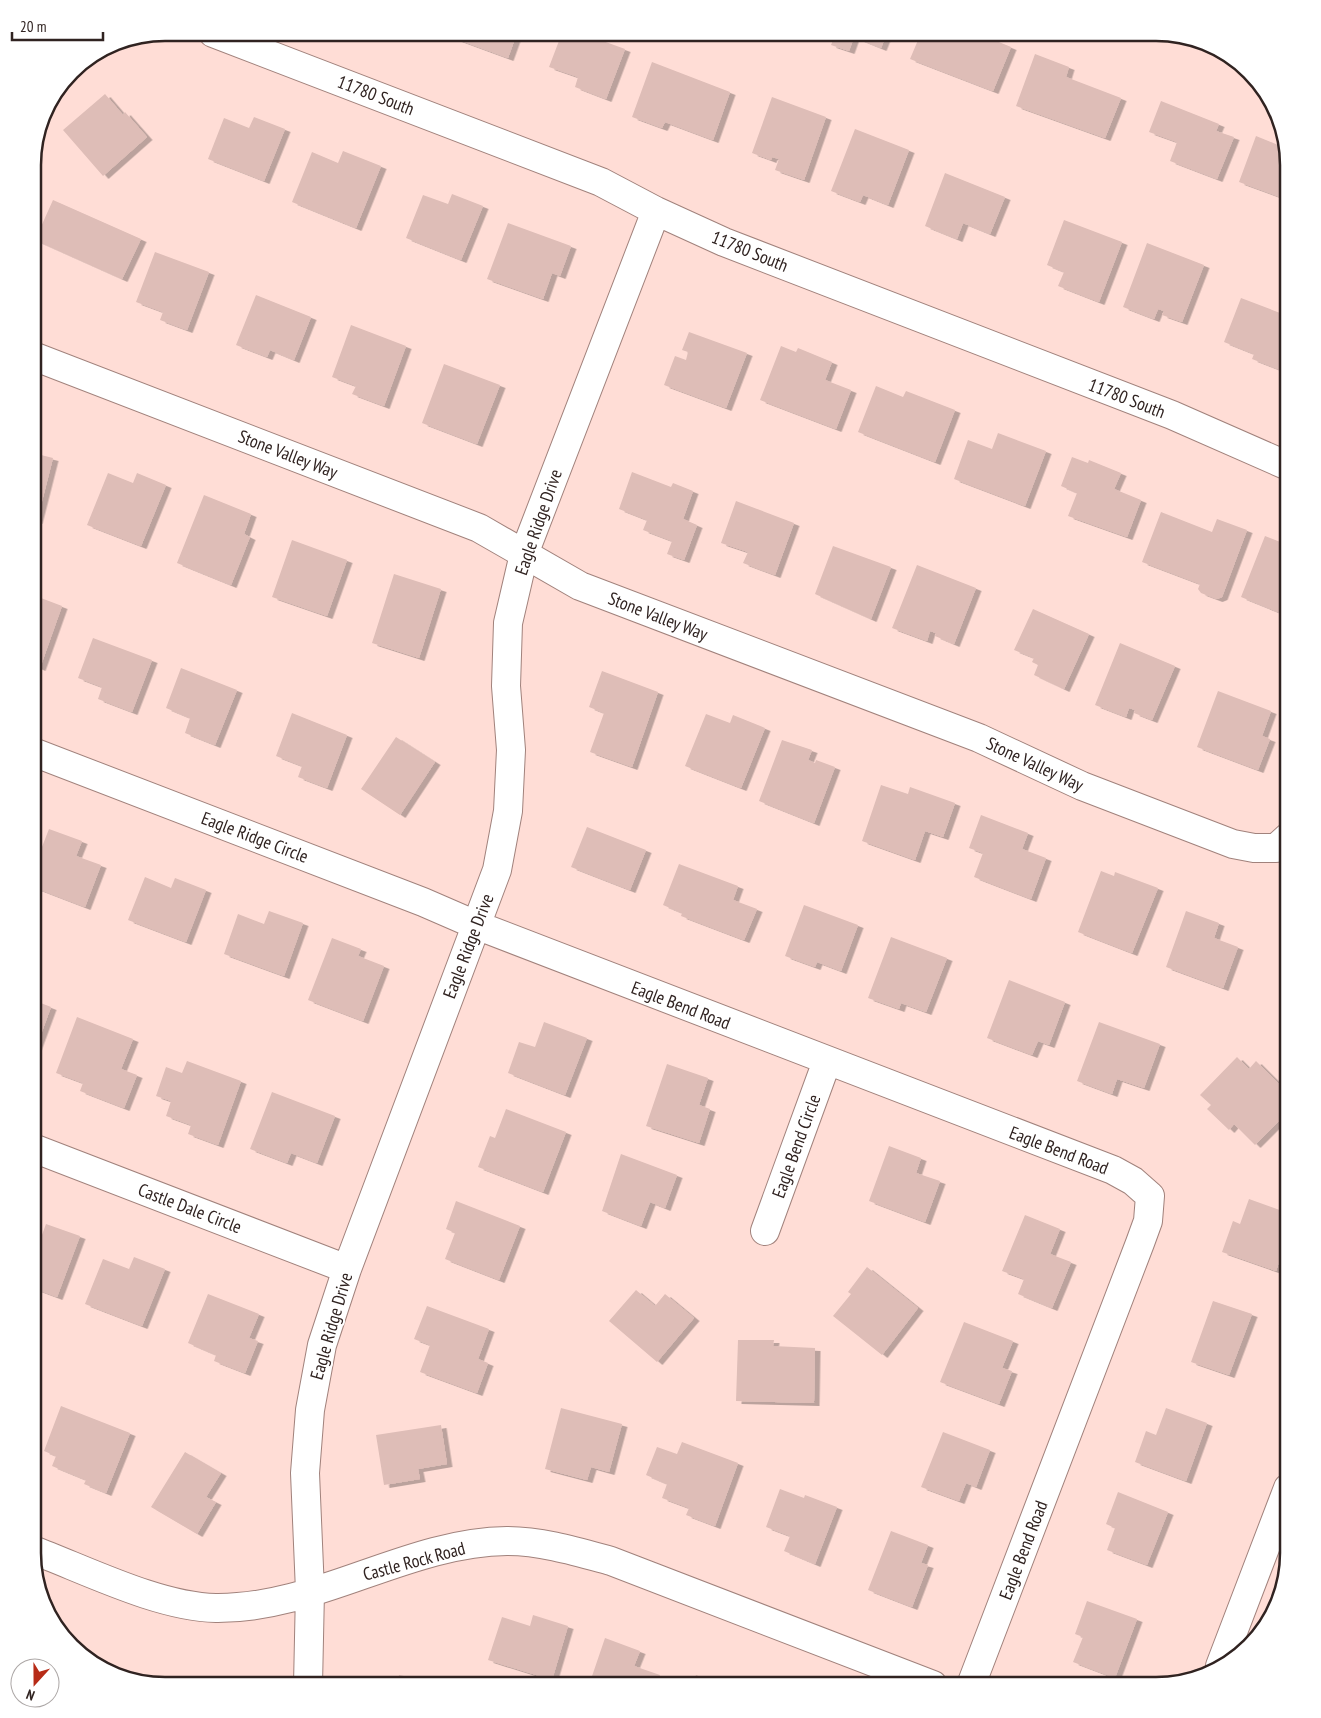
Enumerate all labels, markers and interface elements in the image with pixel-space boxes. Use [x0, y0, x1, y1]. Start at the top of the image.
scale bar [12, 10, 104, 42]
text: 20 m [20, 17, 46, 36]
street label: 11780 South [334, 70, 418, 120]
street label: 11780 South [708, 225, 792, 277]
street label: 11780 South [1085, 373, 1169, 423]
street label: Stone Valley Way [235, 425, 341, 484]
street label: Eagle Ridge Drive [509, 466, 567, 578]
street label: Stone Valley Way [605, 587, 711, 646]
street label: Stone Valley Way [983, 731, 1087, 797]
street label: Eagle Ridge Circle [198, 806, 312, 868]
street label: Eagle Ridge Drive [438, 890, 498, 1002]
street label: Eagle Bend Road [628, 976, 734, 1034]
street label: Eagle Bend Circle [767, 1091, 825, 1201]
street label: Eagle Bend Road [1006, 1121, 1112, 1179]
street label: Castle Dale Circle [135, 1178, 245, 1238]
street label: Eagle Ridge Drive [305, 1270, 357, 1382]
street label: Eagle Bend Road [994, 1497, 1052, 1603]
street label: Castle Rock Road [360, 1536, 468, 1586]
north arrow [10, 1658, 60, 1708]
text: N [24, 1685, 37, 1705]

